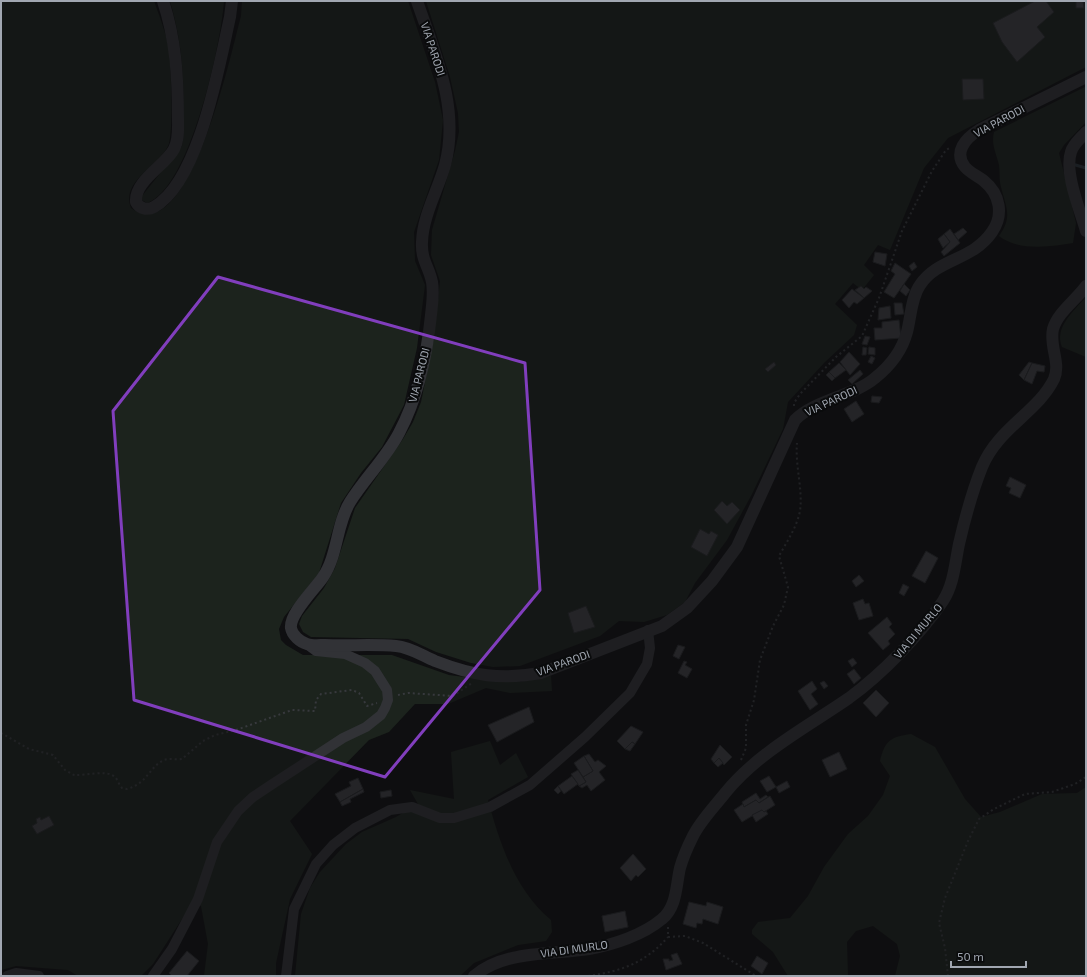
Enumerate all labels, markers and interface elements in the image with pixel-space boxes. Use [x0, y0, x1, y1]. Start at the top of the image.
street label: VIA PARODI [419, 20, 448, 77]
street label: VIA PARODI [971, 102, 1026, 139]
street label: VIA PARODI [405, 346, 432, 404]
street label: VIA PARODI [803, 383, 859, 418]
street label: VIA DI MURLO [891, 601, 944, 661]
street label: VIA PARODI [534, 647, 591, 678]
street label: VIA DI MURLO [539, 937, 608, 960]
scale bar [951, 943, 1026, 969]
text: 50 m [957, 949, 984, 963]

